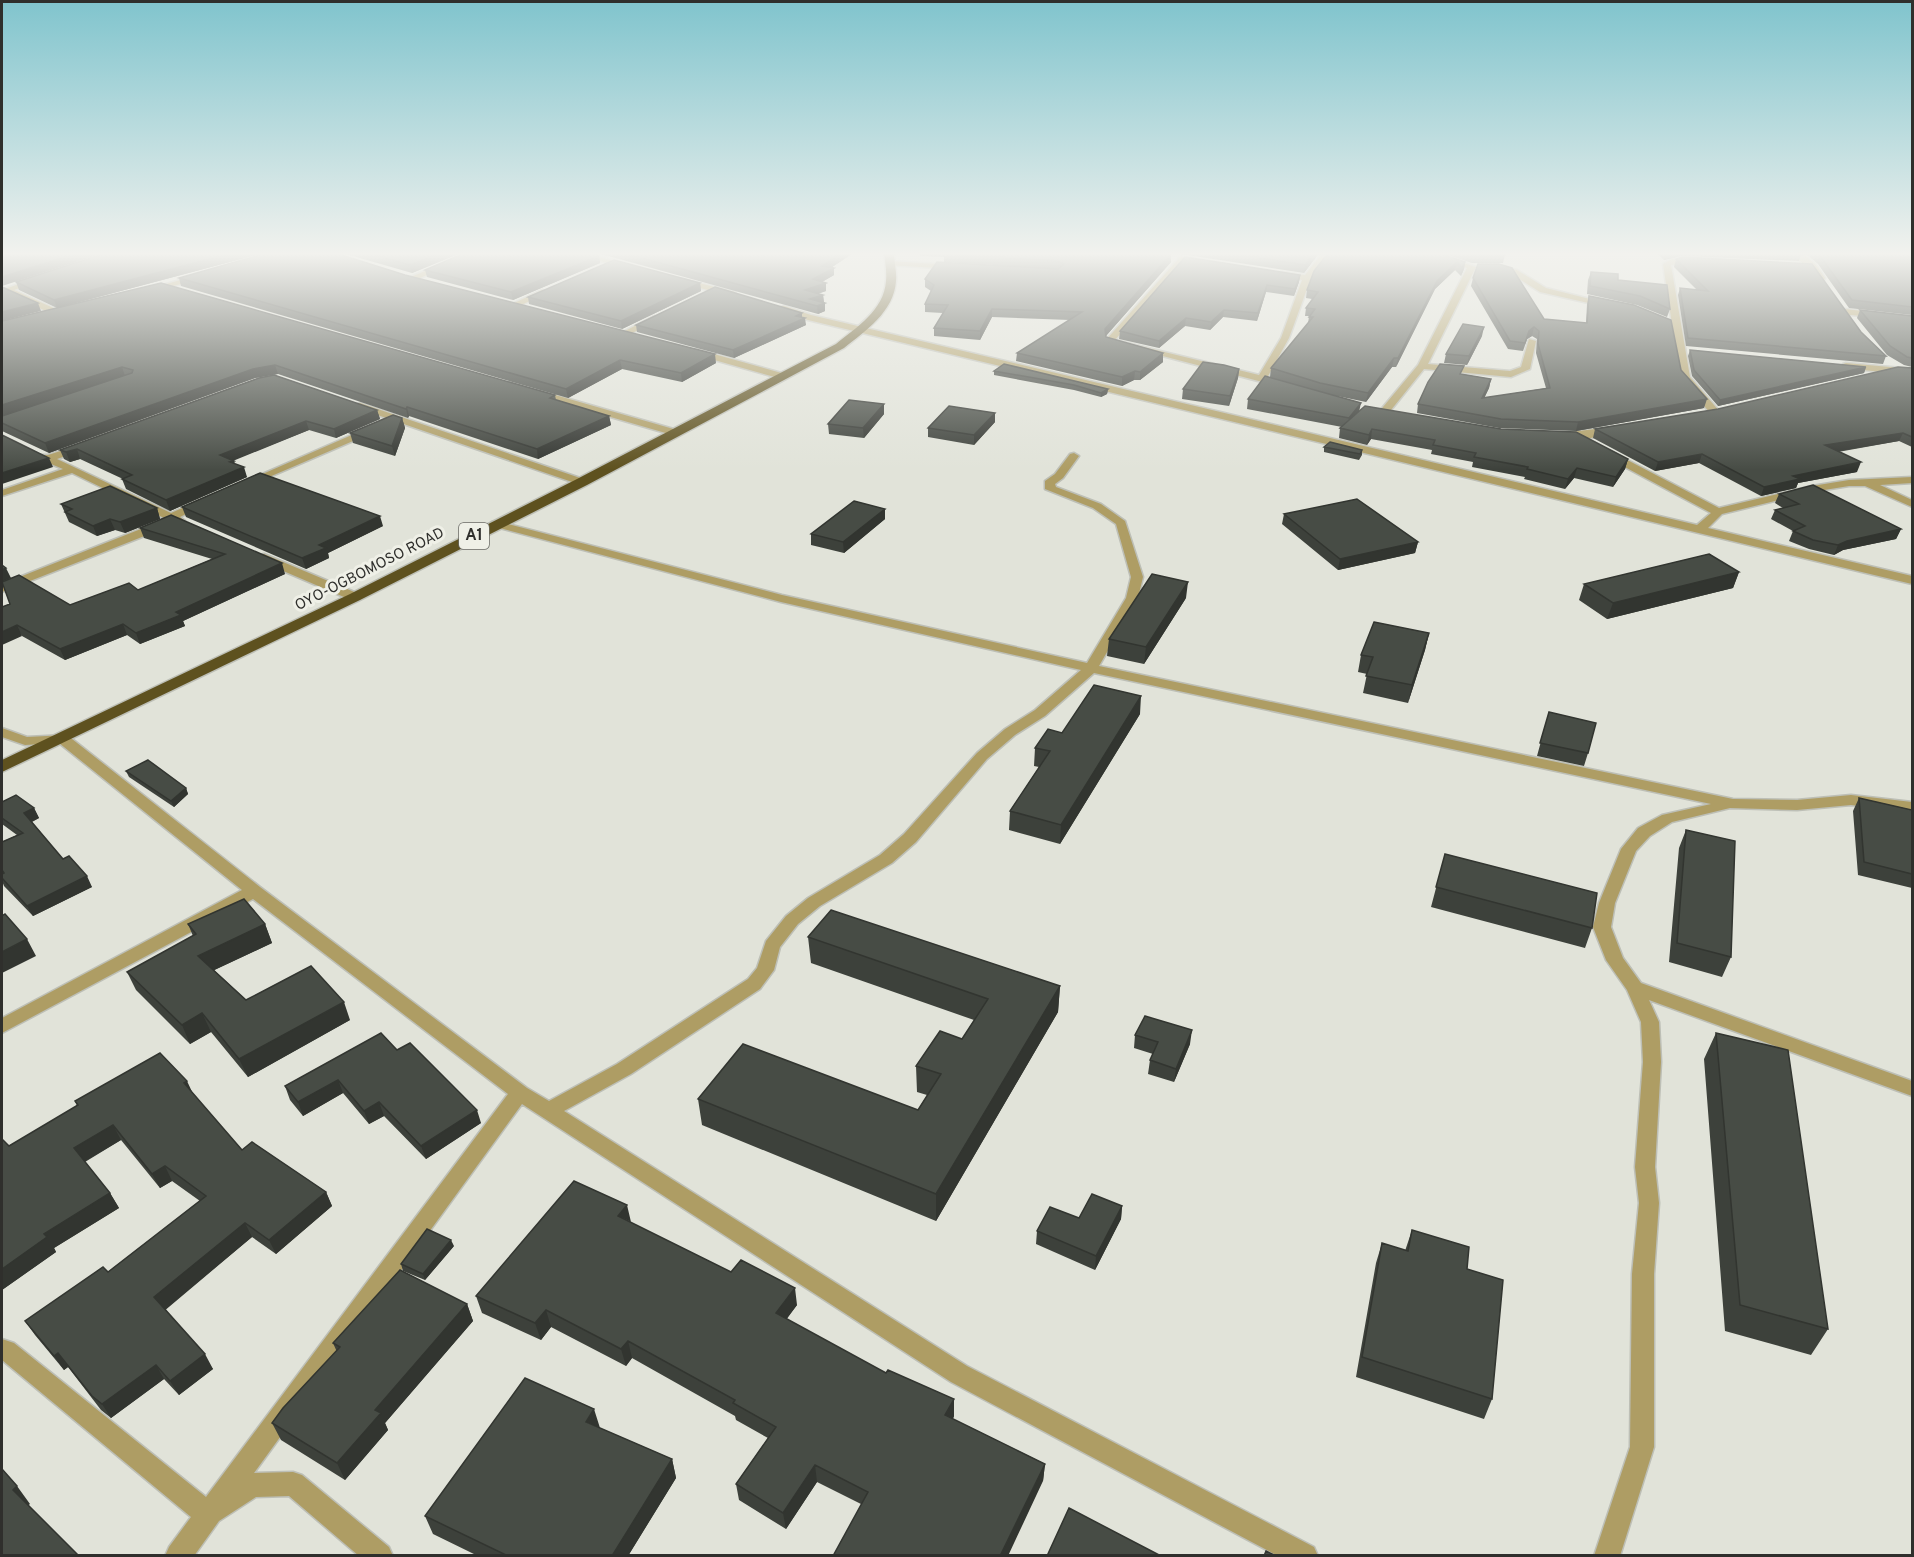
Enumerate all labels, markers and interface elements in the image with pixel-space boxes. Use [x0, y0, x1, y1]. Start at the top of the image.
road number: A1 [459, 523, 489, 549]
street label: OYO-OGBOMOSO ROAD [292, 524, 448, 616]

